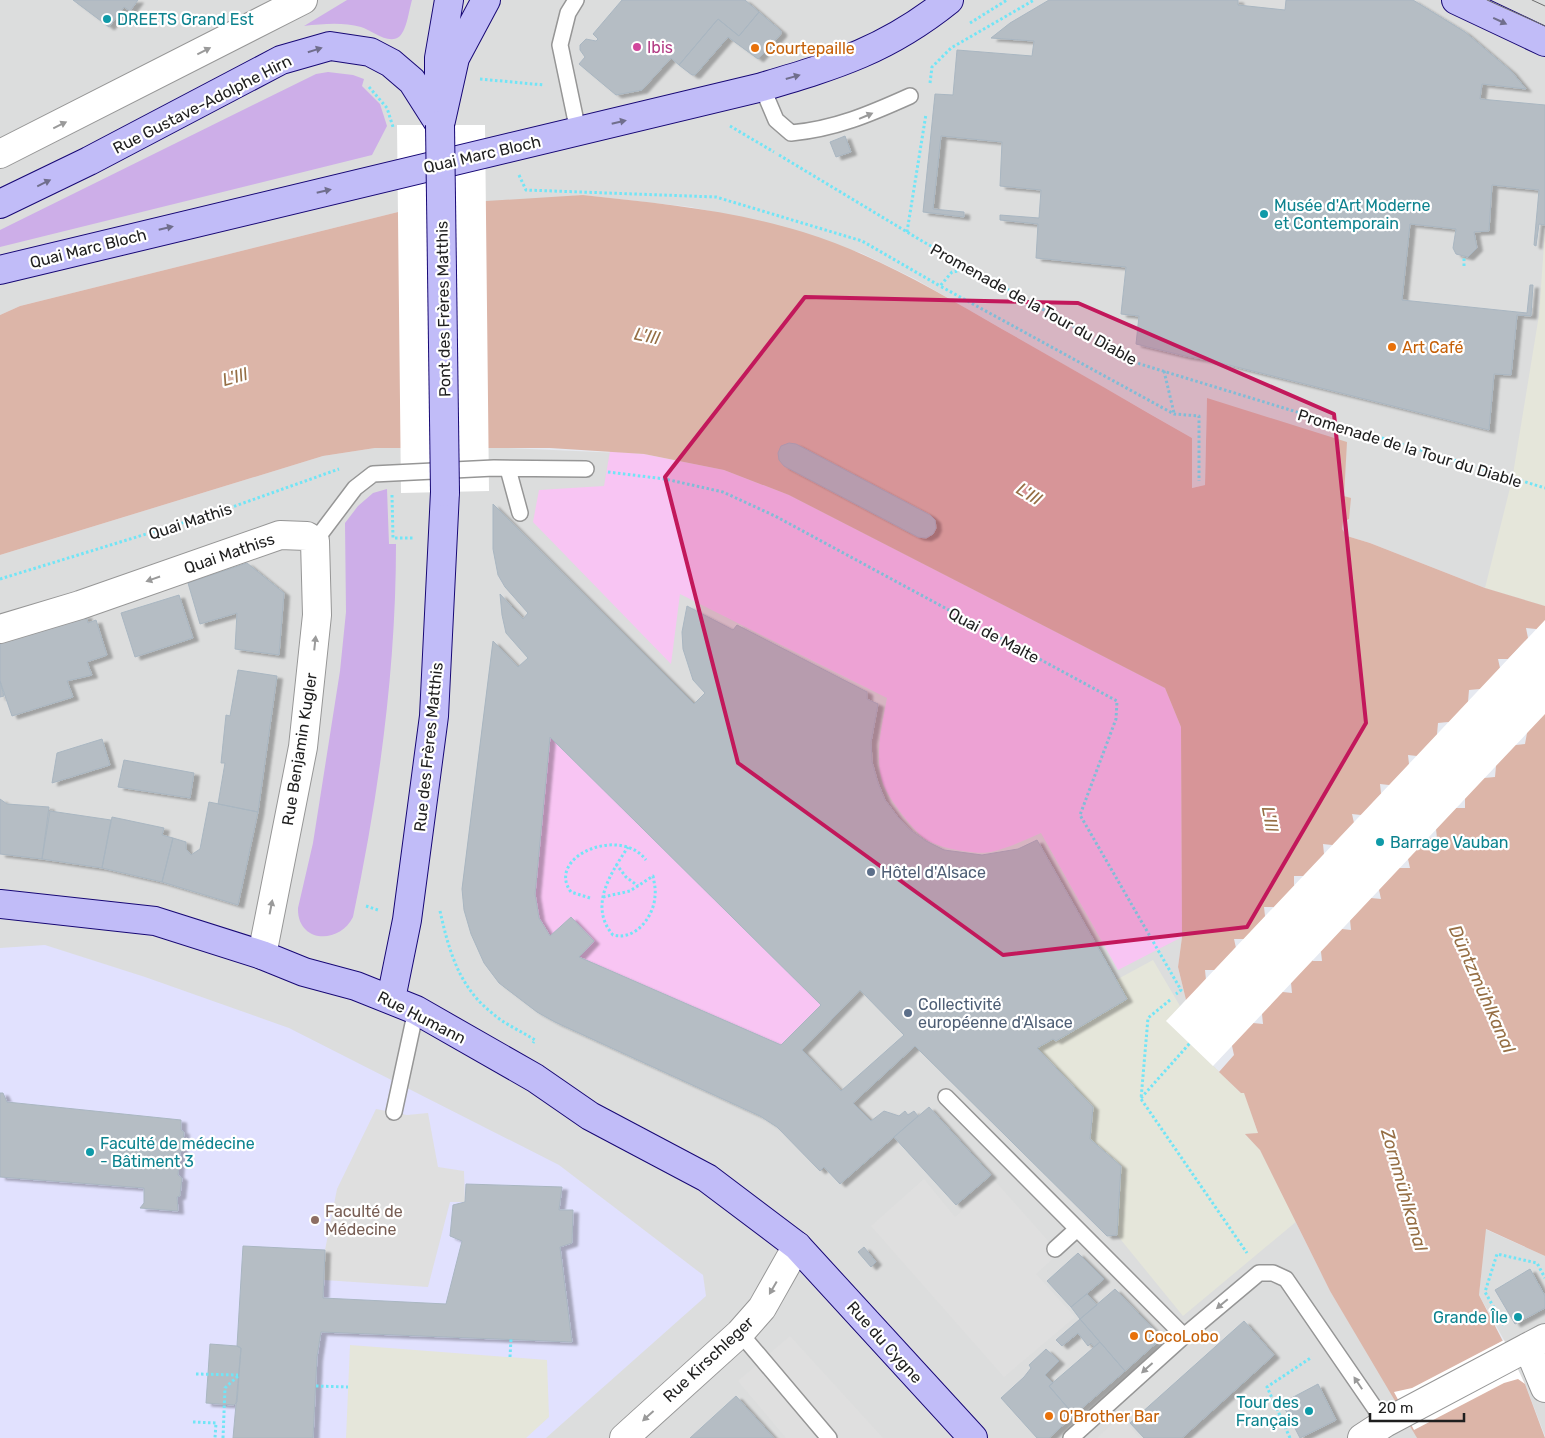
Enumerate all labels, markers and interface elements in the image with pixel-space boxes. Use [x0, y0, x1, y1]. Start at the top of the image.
place label: DREETS Grand Est [117, 10, 254, 29]
marker: DREETS Grand Est [101, 13, 113, 25]
one-way arrow [1493, 17, 1507, 25]
place label: Ibis [647, 38, 673, 57]
place label: Courtepaille [765, 39, 855, 58]
marker: Ibis [631, 41, 643, 53]
marker: Courtepaille [749, 42, 761, 54]
one-way arrow [308, 46, 323, 54]
one-way arrow [197, 47, 211, 55]
street label: Rue Gustave-Adolphe Hirn [110, 51, 295, 158]
one-way arrow [786, 73, 801, 81]
one-way arrow [859, 111, 873, 119]
one-way arrow [611, 118, 626, 126]
one-way arrow [52, 121, 67, 130]
street label: Quai Marc Bloch [422, 132, 543, 177]
one-way arrow [37, 178, 51, 186]
one-way arrow [317, 187, 332, 195]
place label: Musée d'Art Moderne et Contemporain [1274, 196, 1430, 233]
marker: Musée d'Art Moderne et Contemporain [1258, 208, 1270, 220]
street label: Pont des Frères Matthis [432, 221, 455, 397]
one-way arrow [159, 224, 174, 232]
street label: Quai Marc Bloch [28, 225, 148, 272]
street label: Promenade de la Tour du Diable [927, 240, 1141, 369]
water label: L'Ill [632, 323, 662, 350]
place label: Art Café [1402, 338, 1463, 357]
marker: Art Café [1386, 341, 1398, 353]
water label: L'Ill [220, 363, 251, 391]
street label: Promenade de la Tour du Diable [1295, 405, 1524, 492]
water label: L'Ill [1012, 478, 1046, 510]
street label: Quai Mathis [146, 499, 234, 544]
street label: Quai Mathiss [181, 529, 277, 578]
one-way arrow [145, 575, 160, 583]
street label: Quai de Malte [945, 604, 1042, 667]
one-way arrow [311, 635, 319, 651]
street label: Rue des Frères Matthis [410, 661, 447, 833]
street label: Rue Benjamin Kugler [278, 671, 321, 827]
water label: L'Ill [1257, 804, 1283, 834]
place label: Barrage Vauban [1390, 833, 1508, 852]
marker: Barrage Vauban [1374, 836, 1386, 848]
place label: Hôtel d'Alsace [881, 863, 986, 882]
marker: Hôtel d'Alsace [865, 866, 877, 878]
one-way arrow [267, 899, 275, 915]
water label: Düntzmühlkanal [1444, 922, 1520, 1057]
street label: Rue Humann [374, 987, 469, 1048]
place label: Collectivité européenne d'Alsace [918, 995, 1073, 1032]
marker: Collectivité européenne d'Alsace [902, 1007, 914, 1019]
water label: Zornmühlkanal [1376, 1125, 1432, 1254]
place label: Faculté de médecine - Bâtiment 3 [100, 1134, 255, 1171]
marker: Faculté de médecine - Bâtiment 3 [84, 1146, 96, 1158]
place label: Faculté de Médecine [325, 1202, 403, 1239]
marker: Faculté de Médecine [309, 1214, 321, 1226]
one-way arrow [769, 1281, 777, 1296]
street label: Rue du Cygne [843, 1298, 926, 1387]
one-way arrow [1216, 1298, 1228, 1309]
place label: Grande Île [1433, 1308, 1508, 1327]
marker: Grande Île [1512, 1311, 1524, 1323]
street label: Rue Kirschleger [659, 1313, 758, 1406]
place label: CocoLobo [1144, 1327, 1219, 1346]
marker: CocoLobo [1128, 1330, 1140, 1342]
one-way arrow [1141, 1363, 1154, 1374]
one-way arrow [1353, 1376, 1362, 1390]
scale bar [1370, 1390, 1464, 1422]
place label: Tour des Français [1236, 1393, 1299, 1430]
text: 20 m [1378, 1399, 1413, 1417]
marker: Tour des Français [1303, 1405, 1315, 1417]
place label: O'Brother Bar [1059, 1407, 1159, 1426]
one-way arrow [642, 1410, 654, 1422]
marker: O'Brother Bar [1043, 1410, 1055, 1422]

